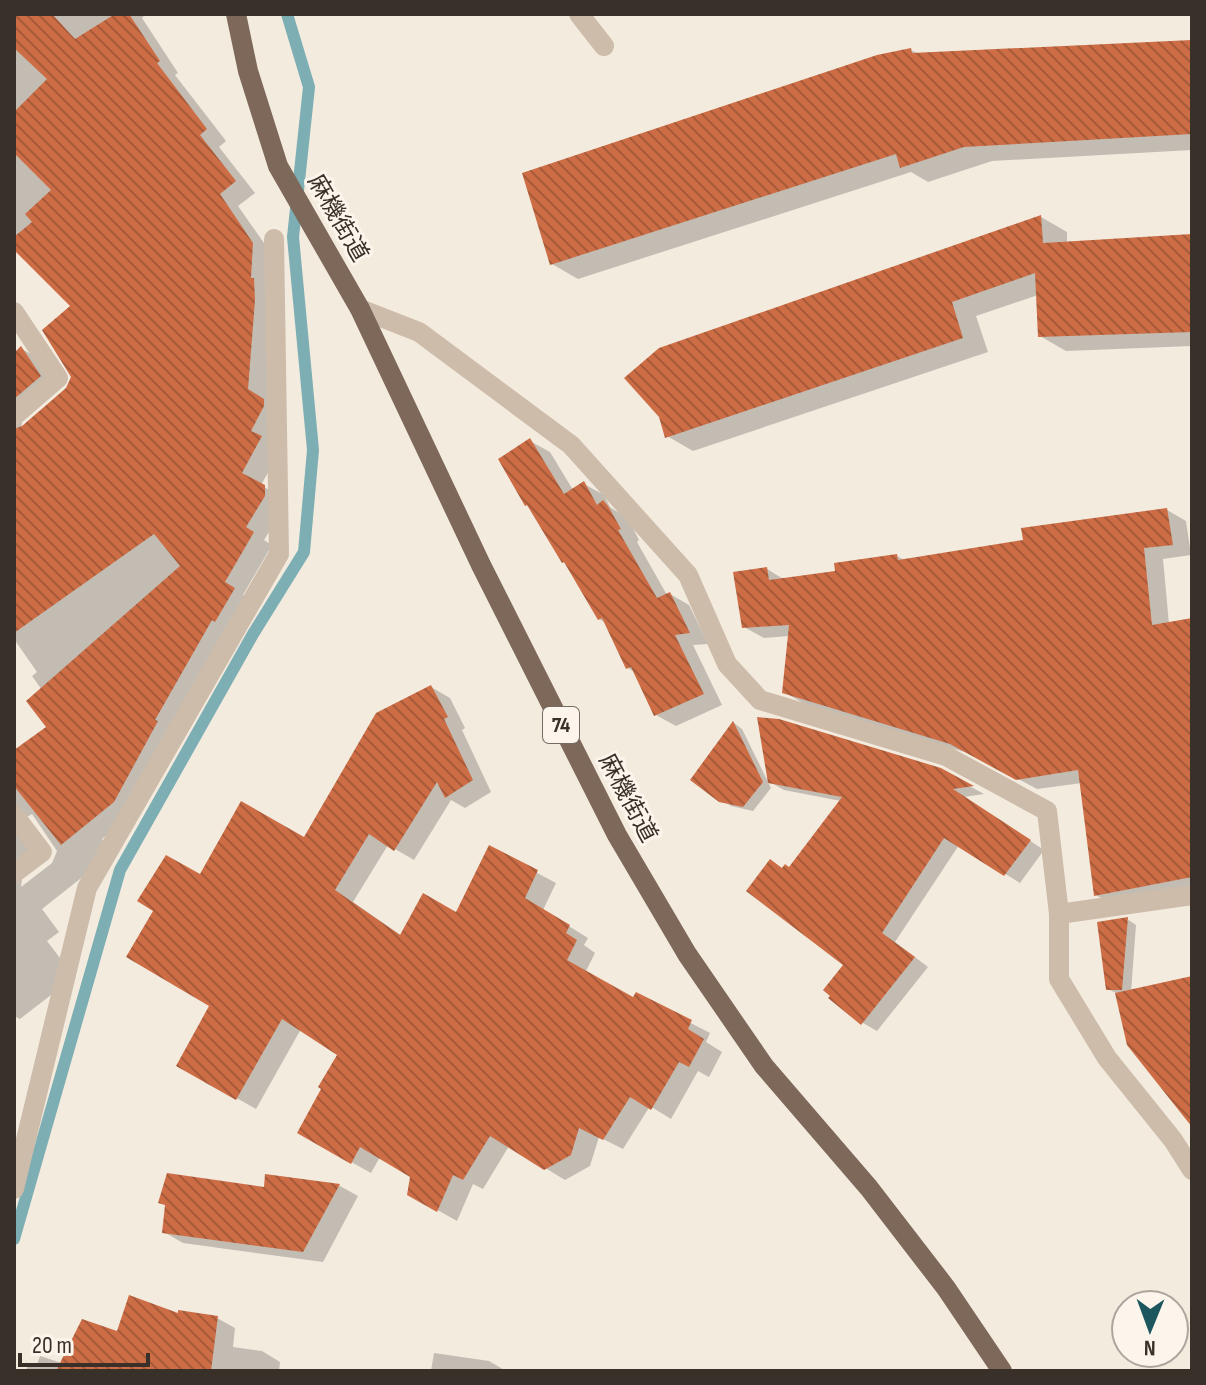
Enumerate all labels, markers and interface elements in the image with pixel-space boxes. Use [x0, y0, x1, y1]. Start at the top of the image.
street label: 麻機街道 [301, 169, 375, 267]
road number: 74 [543, 707, 579, 743]
street label: 麻機街道 [593, 749, 663, 847]
north arrow [1110, 1289, 1190, 1369]
scale bar [20, 1317, 148, 1367]
text: 20 m [32, 1331, 72, 1360]
text: N [1144, 1334, 1156, 1361]

